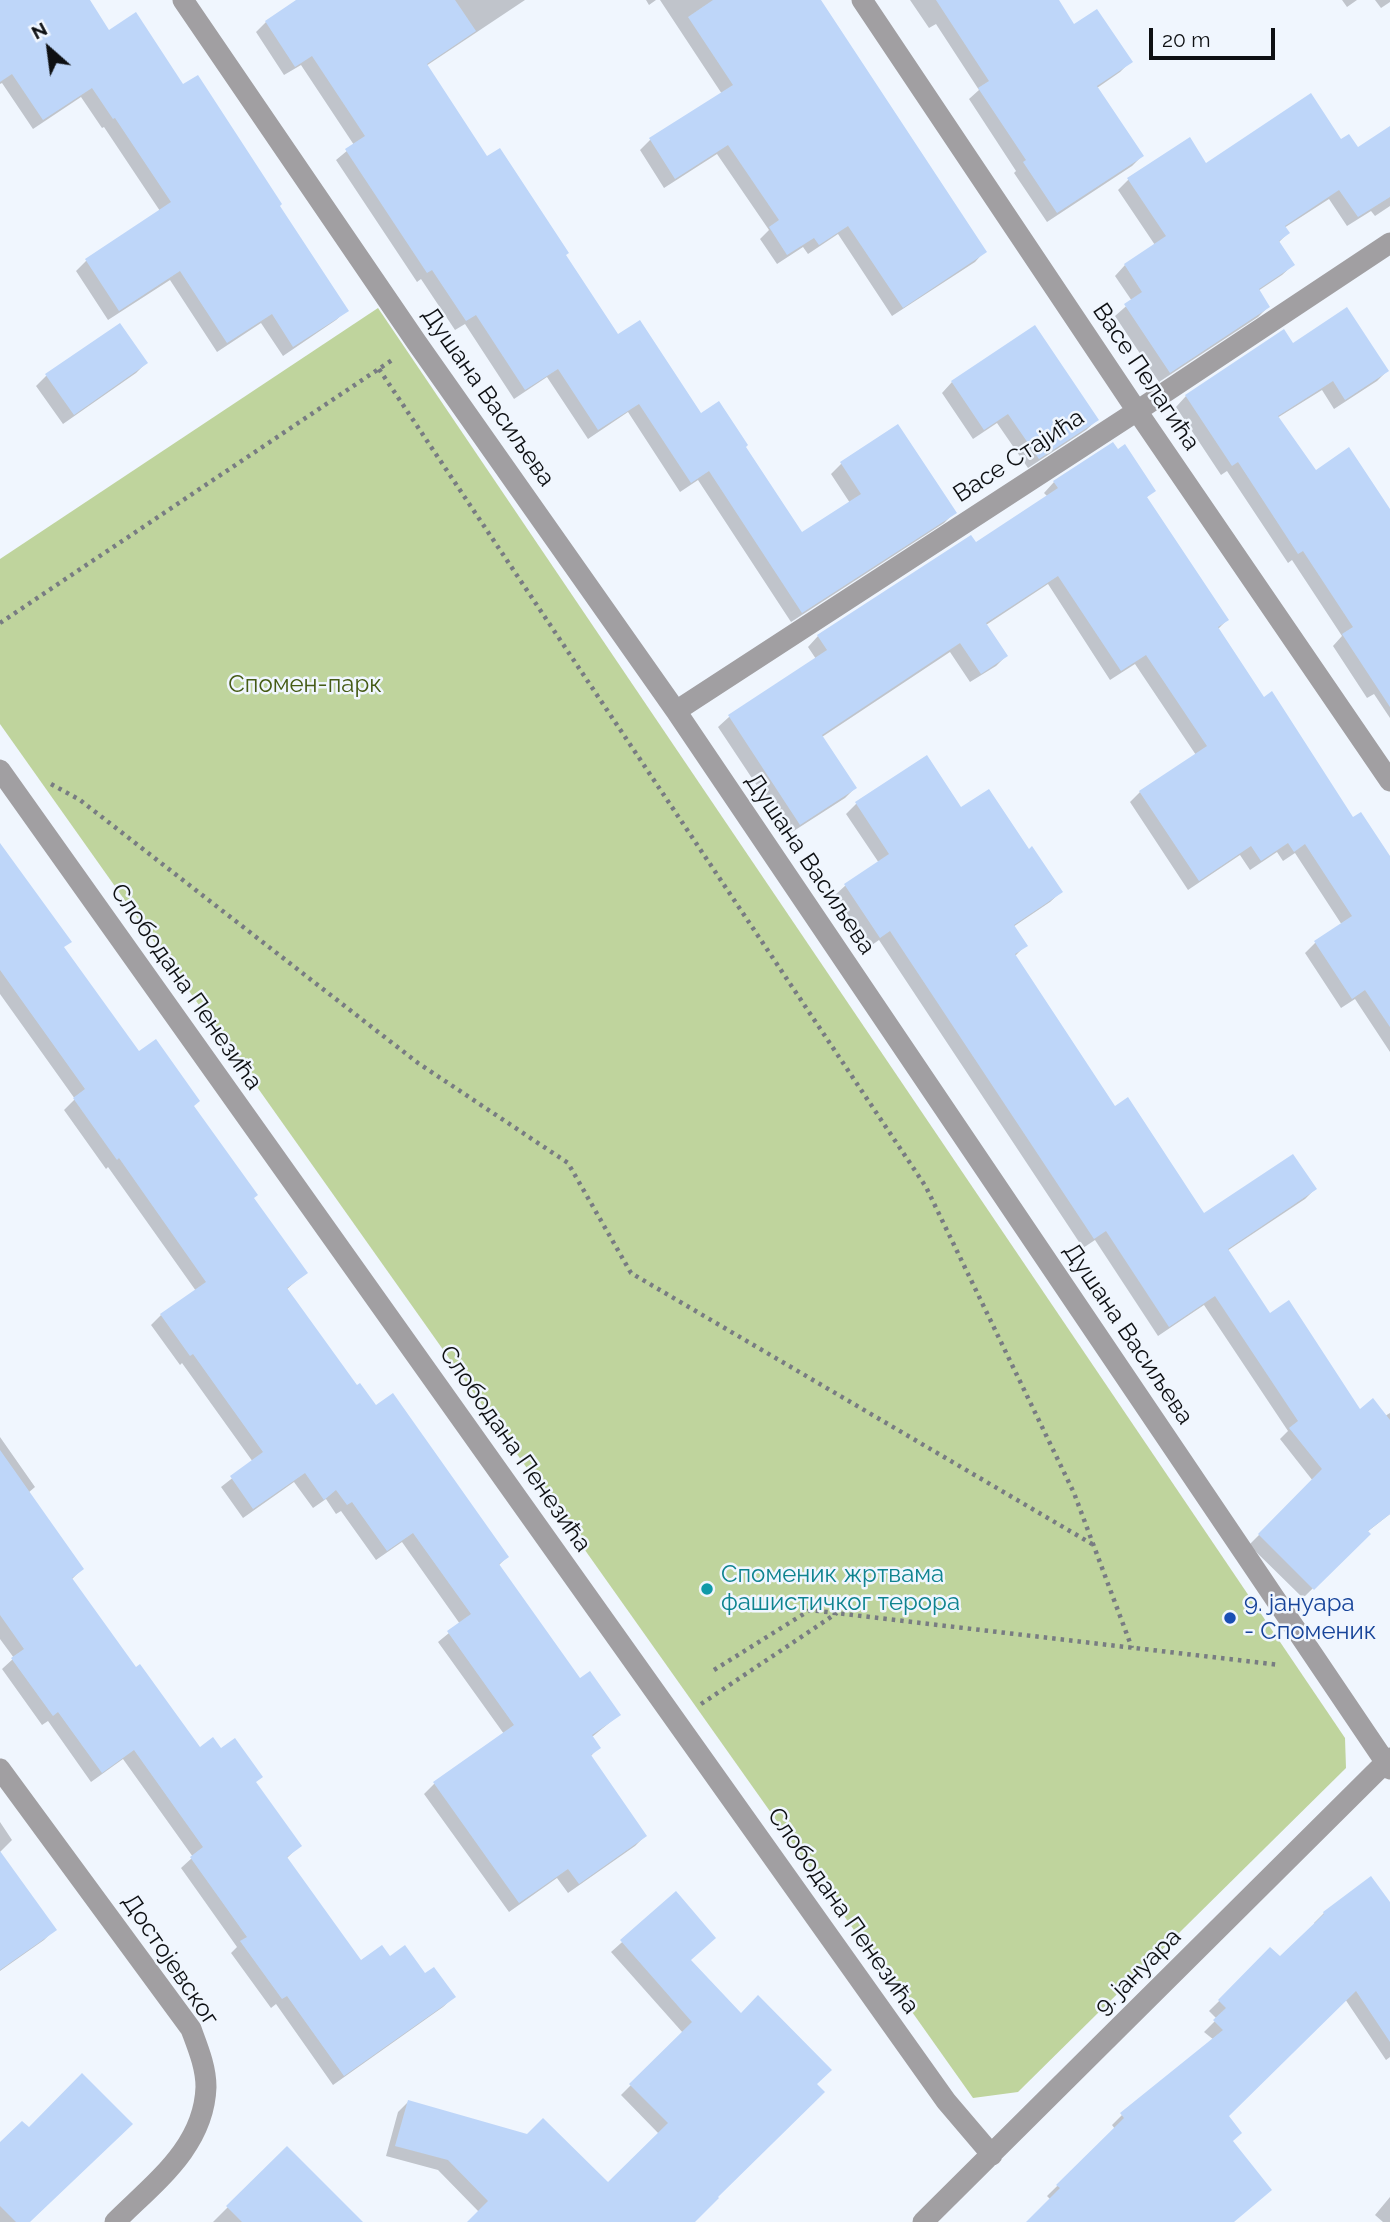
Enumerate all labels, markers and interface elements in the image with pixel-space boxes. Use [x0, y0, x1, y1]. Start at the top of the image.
north arrow [14, 14, 84, 84]
scale bar [1152, 14, 1278, 58]
text: N [28, 17, 51, 44]
text: 20 m [1162, 27, 1210, 52]
street label: Васе Пелагића [1086, 298, 1206, 456]
street label: Душана Васиљева [415, 302, 561, 492]
street label: Васе Стајића [948, 403, 1090, 509]
park label: Спомен-парк [228, 671, 382, 699]
street label: Душана Васиљева [739, 768, 881, 960]
street label: Слободана Пенезића [104, 878, 268, 1096]
street label: Душана Васиљева [1057, 1238, 1199, 1430]
street label: Слободана Пенезића [433, 1340, 597, 1558]
place label: Споменик жртвама фашистичког терора [721, 1561, 960, 1617]
marker: Споменик жртвама фашистичког терора [699, 1581, 715, 1597]
place label: 9. јануара - Споменик [1244, 1590, 1376, 1646]
marker: 9. јануара - Споменик [1222, 1610, 1238, 1626]
street label: Слободана Пенезића [761, 1802, 925, 2020]
street label: Достојевског [115, 1889, 225, 2031]
street label: 9. јануара [1089, 1923, 1187, 2021]

